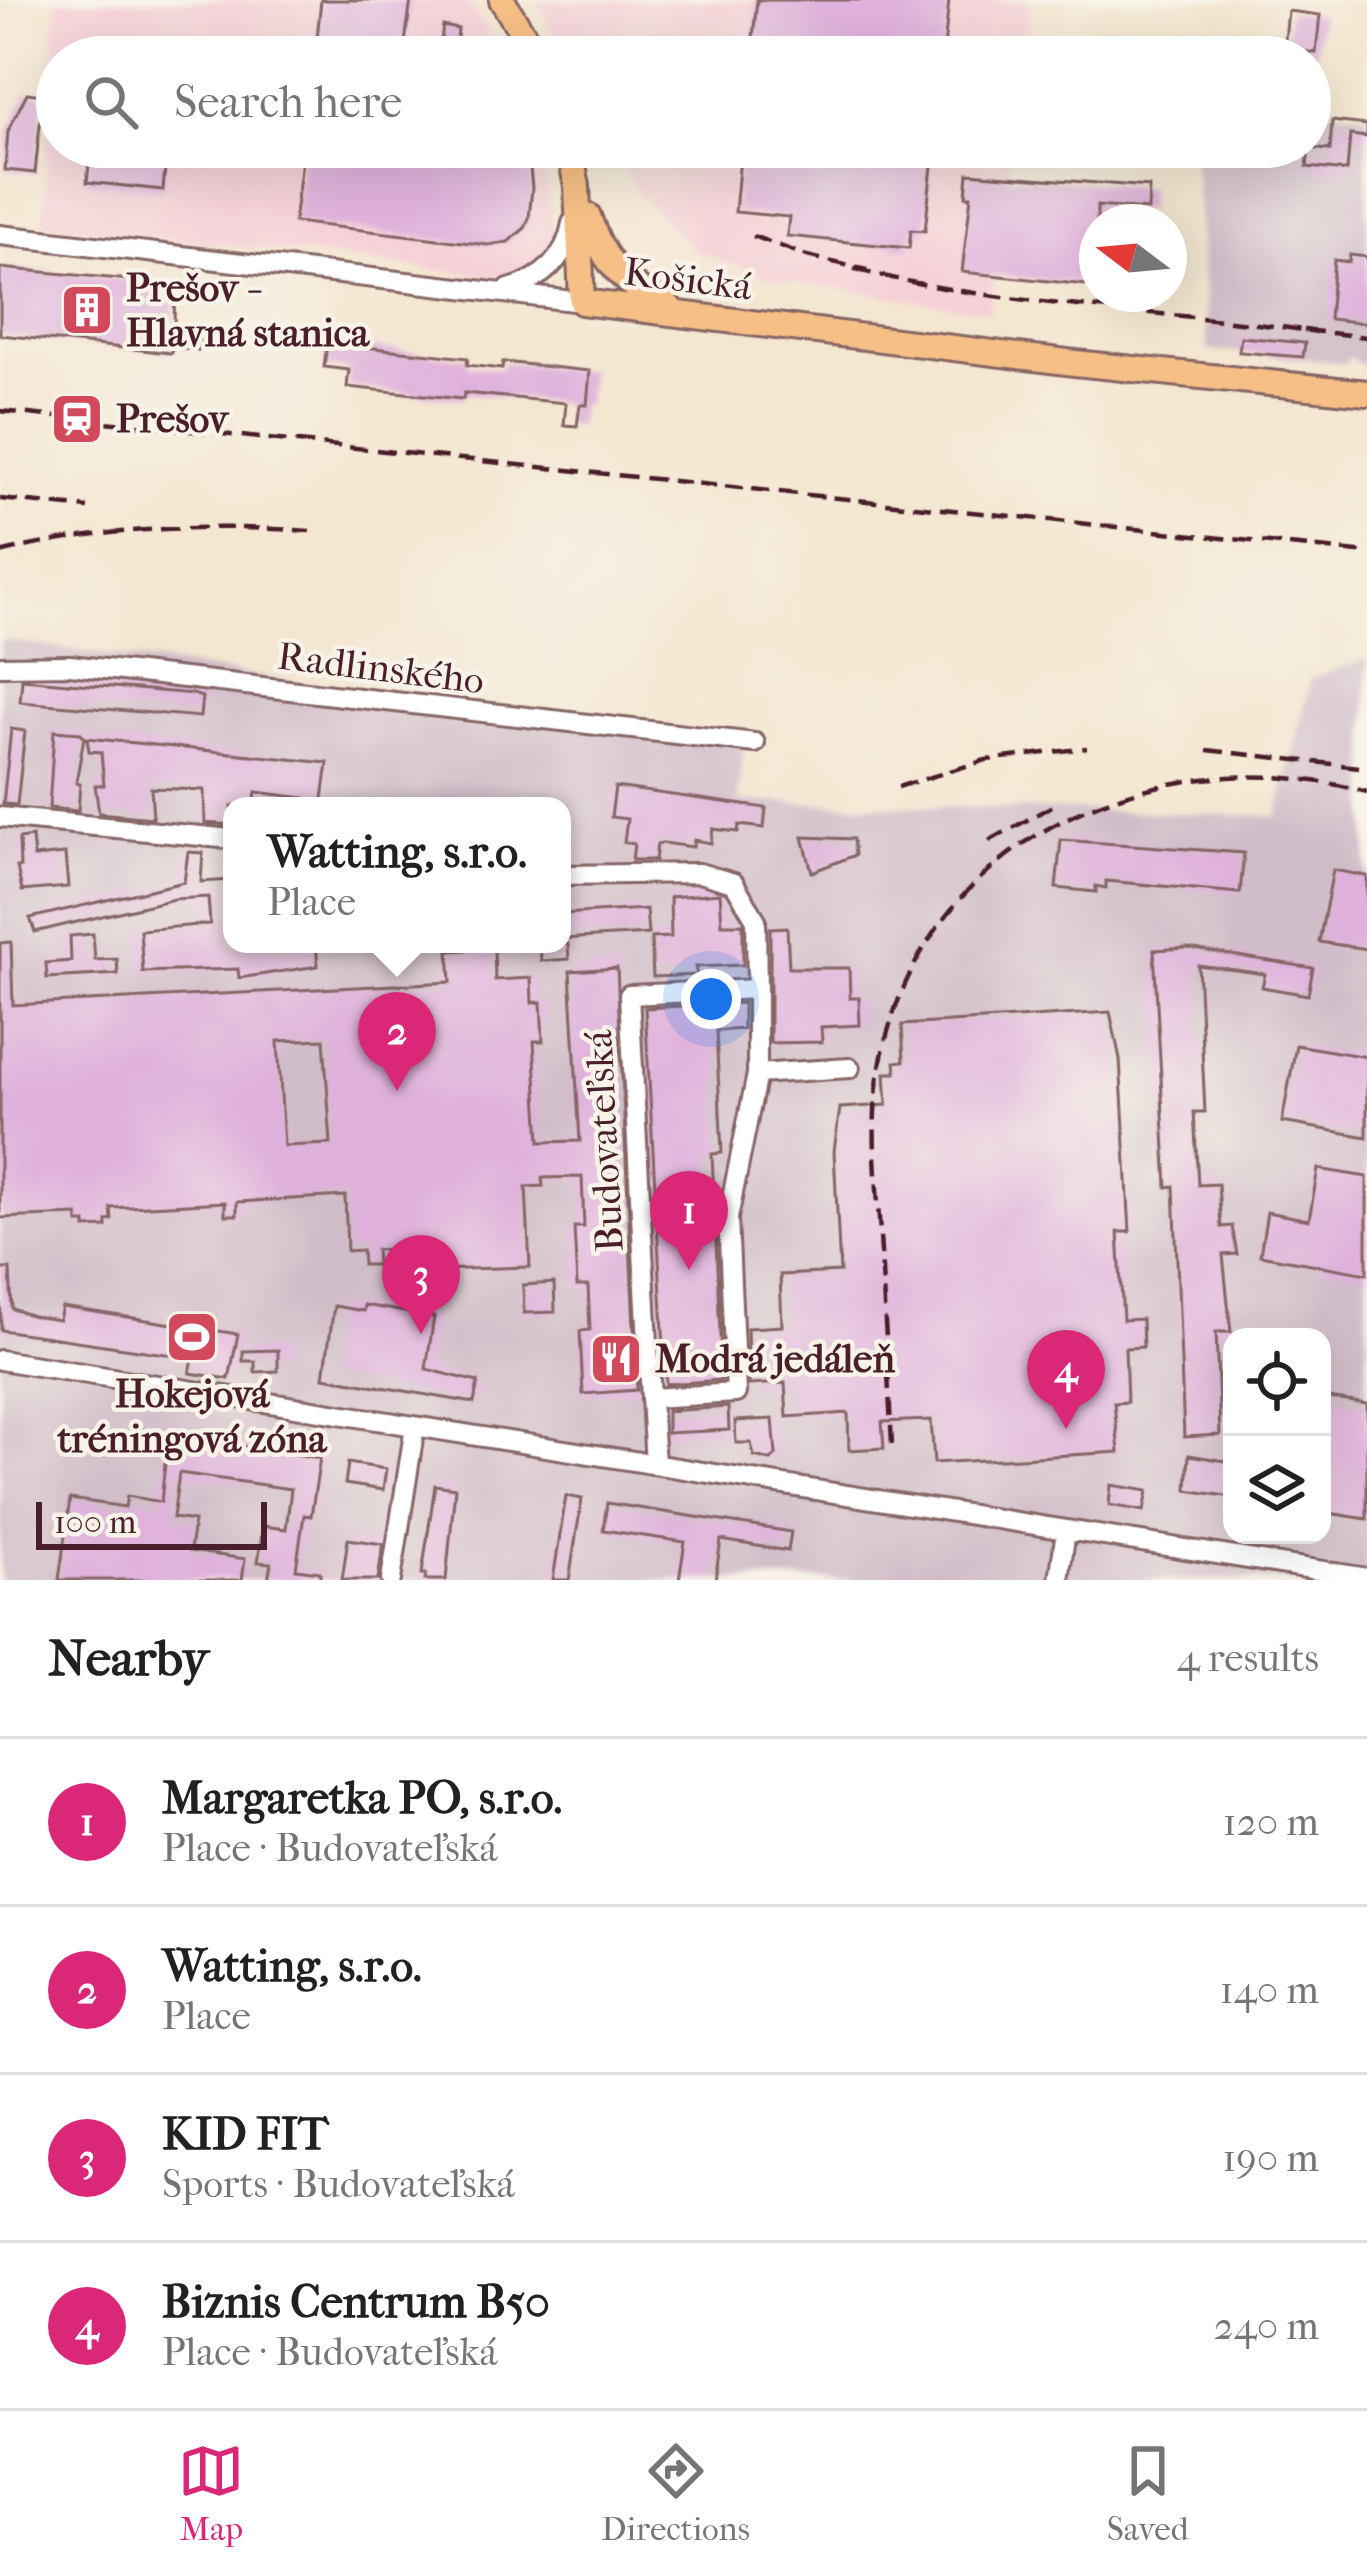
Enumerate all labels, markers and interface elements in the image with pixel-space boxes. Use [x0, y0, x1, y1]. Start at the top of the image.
search box [36, 36, 1331, 168]
icon: search [78, 69, 144, 135]
text: Search here [174, 76, 402, 129]
north arrow [1079, 204, 1187, 312]
street label: Košická [622, 248, 755, 310]
place label: Prešov - Hlavná stanica [126, 265, 370, 356]
building icon: Prešov - Hlavná stanica [59, 282, 115, 338]
station icon: Prešov [49, 391, 105, 447]
place label: Prešov [116, 396, 231, 442]
street label: Radlinského [275, 633, 487, 703]
popup [223, 797, 571, 953]
text: Watting, s.r.o. [267, 826, 527, 879]
text: Place [267, 879, 356, 925]
your location [681, 969, 741, 1029]
pin: 2 [358, 992, 436, 1091]
street label: Budovateľská [575, 1028, 633, 1253]
pin: 1 [650, 1171, 728, 1270]
pin: 3 [382, 1235, 460, 1334]
sports icon: Hokejová tréningová zóna [164, 1309, 220, 1365]
map controls [1223, 1328, 1331, 1544]
button: locate [1223, 1328, 1331, 1436]
pin: 4 [1027, 1330, 1105, 1429]
restaurant icon: Modrá jedáleň [588, 1331, 644, 1387]
place label: Modrá jedáleň [655, 1336, 895, 1382]
place label: Hokejová tréningová zóna [56, 1371, 328, 1462]
button: layers [1223, 1436, 1331, 1544]
scale bar [36, 1496, 267, 1549]
text: 100 m [54, 1503, 137, 1542]
text: Nearby [48, 1628, 209, 1688]
text: 4 results [1177, 1635, 1319, 1681]
text: Margaretka PO, s.r.o. [162, 1772, 562, 1825]
text: 1 [80, 1799, 94, 1845]
text: 120 m [1223, 1799, 1319, 1845]
text: Place · Budovateľská [162, 1825, 498, 1871]
text: Watting, s.r.o. [162, 1940, 422, 1993]
text: 2 [77, 1967, 97, 2013]
text: 140 m [1220, 1967, 1319, 2013]
text: Place [162, 1993, 251, 2039]
text: KID FIT [162, 2108, 328, 2161]
text: 3 [79, 2135, 95, 2181]
text: 190 m [1222, 2135, 1319, 2181]
text: Sports · Budovateľská [162, 2161, 515, 2207]
text: Biznis Centrum B50 [162, 2276, 550, 2329]
text: 4 [75, 2303, 99, 2349]
text: 240 m [1214, 2303, 1319, 2349]
text: Place · Budovateľská [162, 2329, 498, 2375]
tab: Map [178, 2438, 244, 2549]
tab: Directions [601, 2438, 750, 2549]
tab: Saved [1107, 2438, 1189, 2549]

